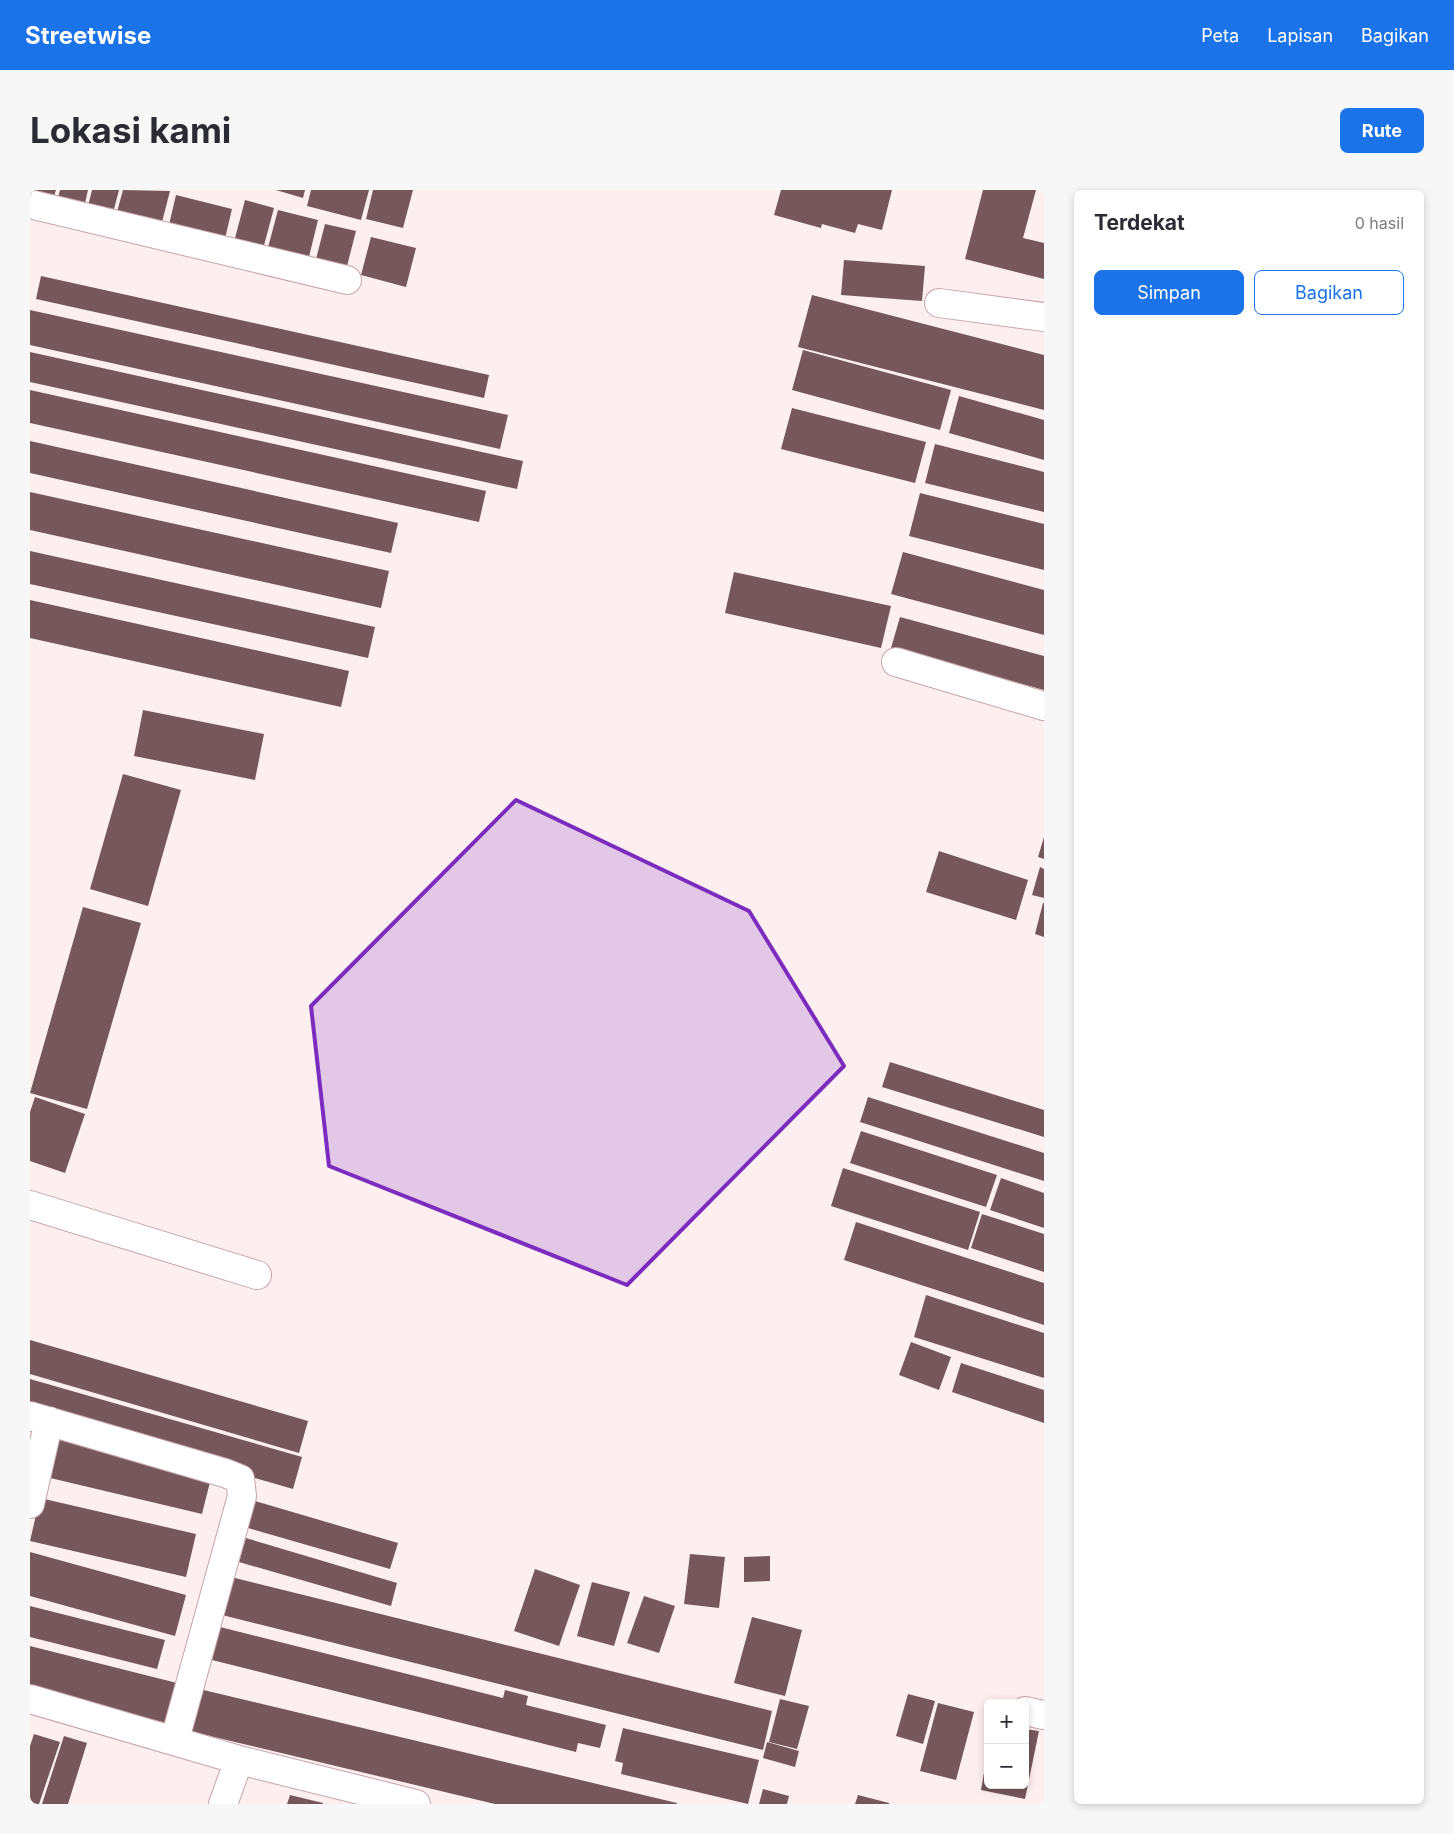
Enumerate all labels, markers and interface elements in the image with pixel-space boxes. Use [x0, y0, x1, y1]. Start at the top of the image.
text: Streetwise [25, 21, 151, 50]
text: Peta [1201, 25, 1239, 46]
text: Lapisan [1267, 25, 1333, 46]
text: Bagikan [1361, 25, 1429, 46]
button: Rute [1340, 108, 1424, 153]
text: Lokasi kami [30, 109, 231, 151]
text: Terdekat [1094, 210, 1185, 235]
text: 0 hasil [1355, 213, 1404, 233]
button: Simpan [1094, 270, 1244, 315]
button: Bagikan [1254, 270, 1404, 315]
map controls [984, 1699, 1029, 1789]
button: + [984, 1699, 1029, 1744]
button: − [984, 1744, 1029, 1789]

